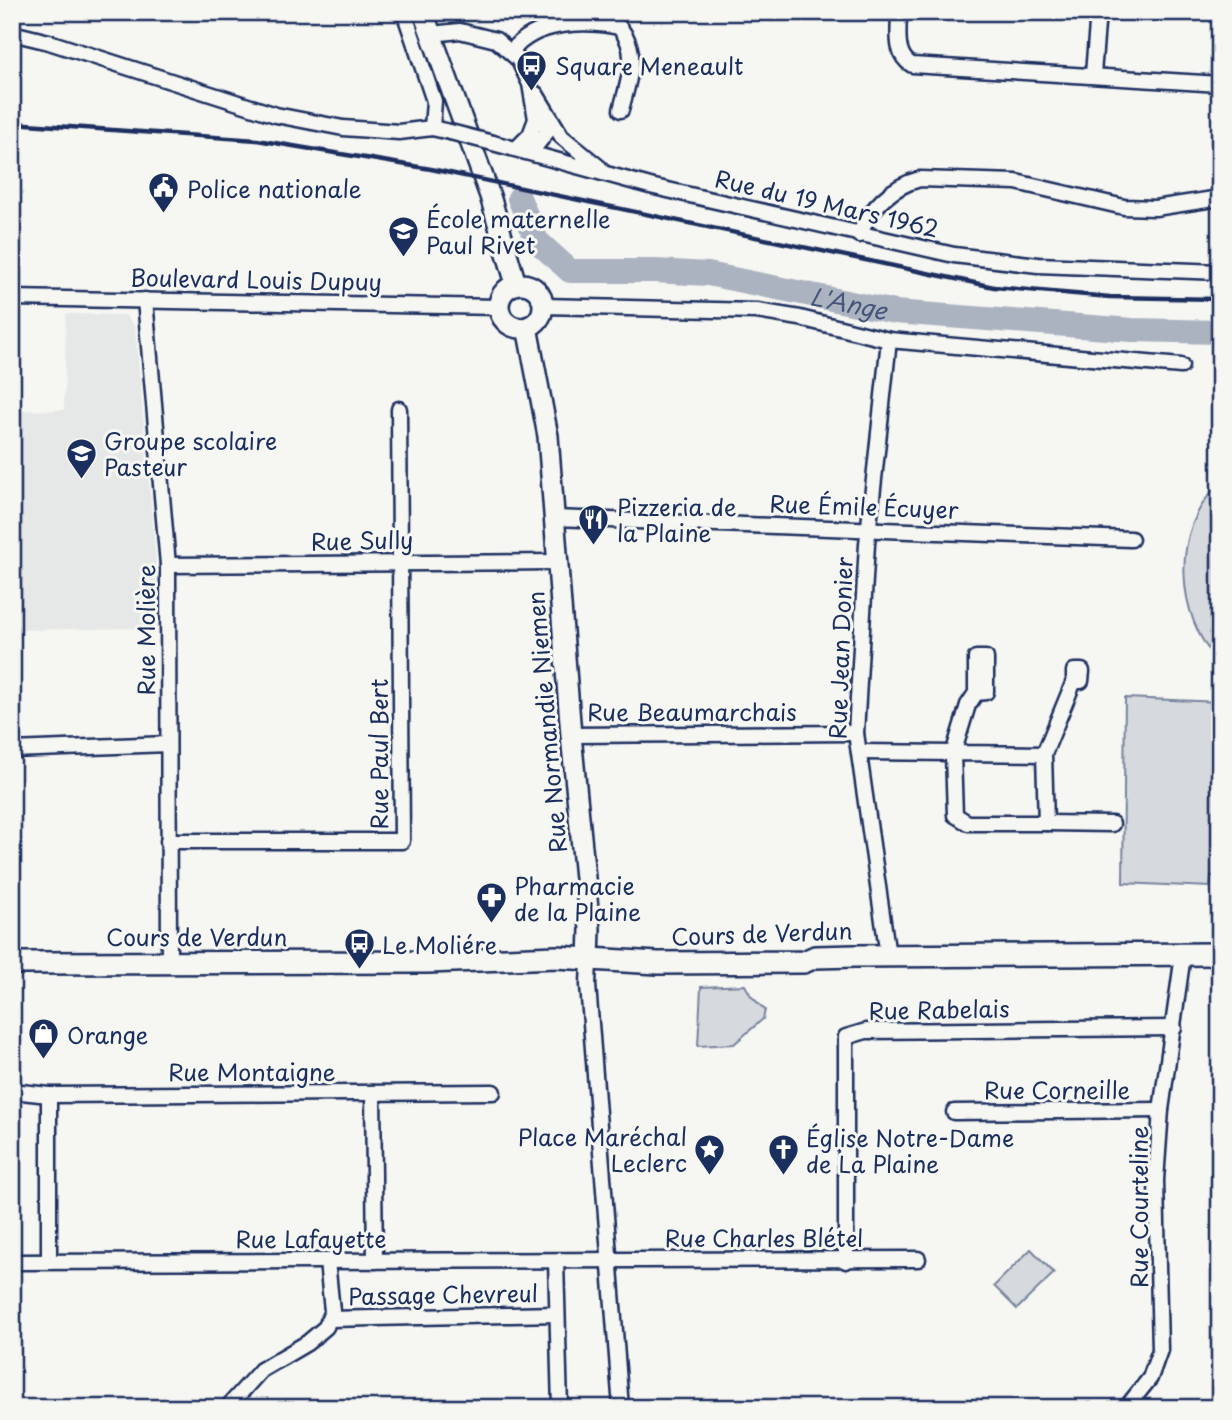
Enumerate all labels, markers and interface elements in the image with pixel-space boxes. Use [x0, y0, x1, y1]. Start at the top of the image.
bus stop icon: Square Meneault [515, 48, 549, 92]
place label: Square Meneault [555, 48, 743, 83]
street label: Rue du 19 Mars 1962 [712, 160, 942, 246]
public building icon: Police nationale [147, 171, 181, 215]
place label: Police nationale [187, 171, 362, 206]
place label: École maternelle Paul Rivet [426, 201, 610, 262]
school or university icon: École maternelle Paul Rivet [386, 214, 420, 258]
street label: Boulevard Louis Dupuy [130, 259, 382, 299]
water label: L'Ange [807, 277, 891, 328]
place label: Groupe scolaire Pasteur [104, 423, 277, 484]
school or university icon: Groupe scolaire Pasteur [64, 436, 98, 480]
street label: Rue Émile Écuyer [769, 485, 959, 527]
place label: Pizzeria de la Plaine [617, 489, 737, 550]
restaurant icon: Pizzeria de la Plaine [577, 502, 611, 546]
street label: Rue Sully [310, 522, 414, 558]
street label: Rue Jean Donier [819, 556, 861, 740]
street label: Rue Molière [128, 565, 163, 695]
street label: Rue Normandie Niemen [517, 590, 575, 854]
street label: Rue Paul Bert [361, 679, 396, 829]
street label: Rue Beaumarchais [587, 694, 797, 729]
place label: Pharmacie de la Plaine [514, 868, 641, 929]
pharmacy icon: Pharmacie de la Plaine [474, 881, 508, 925]
street label: Cours de Verdun [670, 912, 854, 954]
street label: Cours de Verdun [106, 919, 288, 954]
bus stop icon: Le Moliére [342, 927, 376, 971]
place label: Le Moliére [382, 927, 497, 962]
street label: Rue Rabelais [868, 990, 1010, 1028]
shop icon: Orange [27, 1017, 61, 1061]
place label: Orange [67, 1017, 148, 1052]
street label: Rue Montaigne [168, 1054, 336, 1089]
street label: Rue Corneille [984, 1072, 1130, 1107]
place label: Place Maréchal Leclerc [518, 1119, 687, 1180]
place label: Église Notre-Dame de La Plaine [806, 1120, 1014, 1181]
street label: Rue Courteline [1121, 1126, 1156, 1288]
place icon: Place Maréchal Leclerc [693, 1132, 727, 1176]
church icon: Église Notre-Dame de La Plaine [766, 1133, 800, 1177]
street label: Rue Charles Blétel [665, 1220, 863, 1255]
street label: Rue Lafayette [236, 1221, 386, 1256]
street label: Passage Chevreul [348, 1275, 538, 1313]

